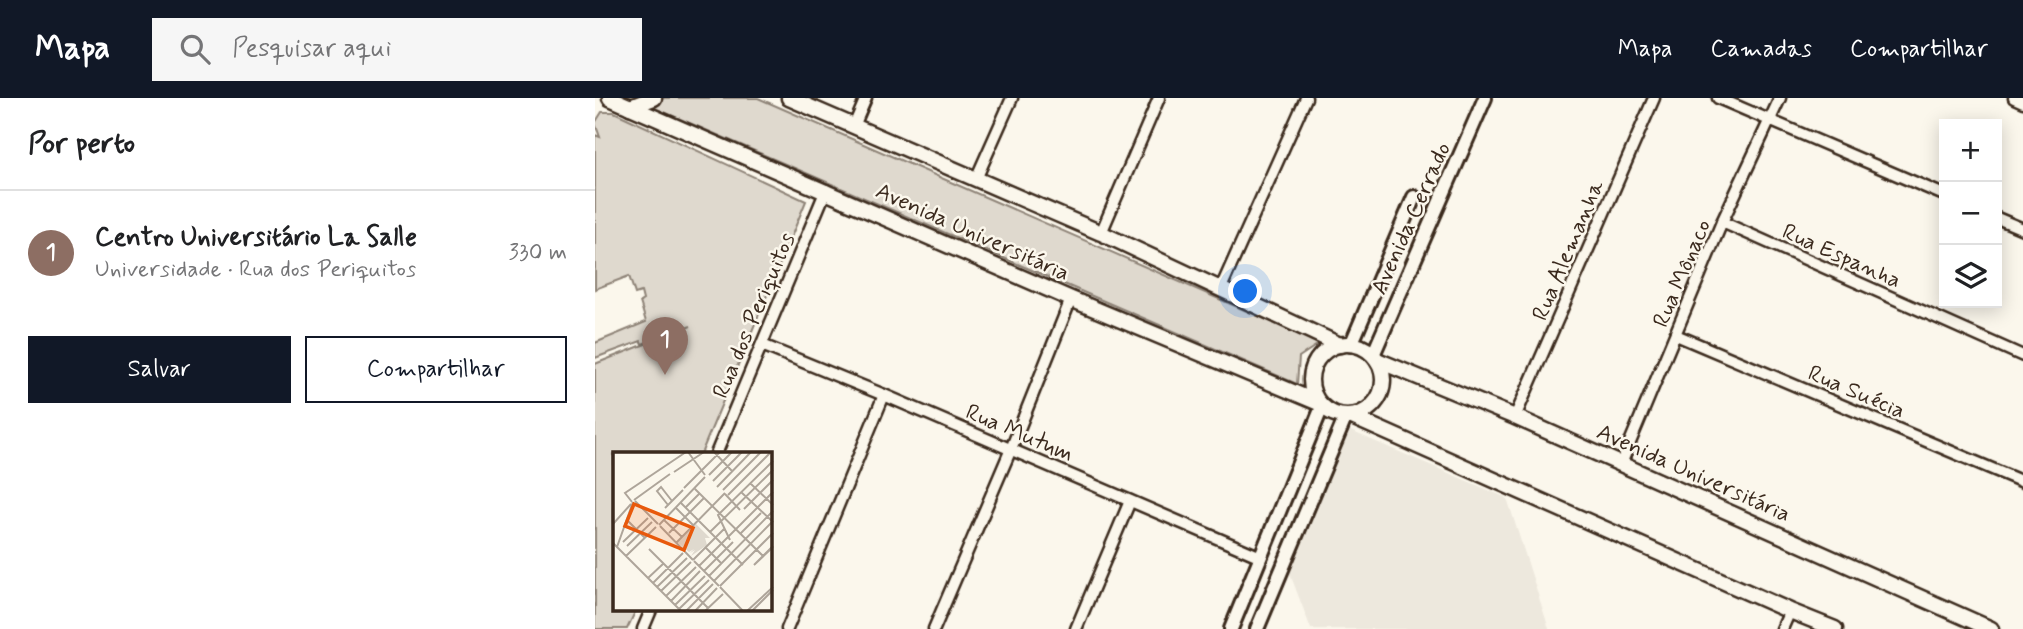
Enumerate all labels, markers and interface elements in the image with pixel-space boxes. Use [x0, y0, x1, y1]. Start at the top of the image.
search box [152, 18, 642, 81]
text: Mapa [35, 27, 110, 71]
icon: search [176, 30, 214, 68]
text: Pesquisar aqui [232, 32, 391, 66]
text: Mapa [1618, 34, 1672, 65]
text: Camadas [1710, 34, 1812, 65]
text: Compartilhar [1850, 34, 1988, 65]
map controls [1939, 119, 2002, 308]
button: + [1939, 119, 2002, 182]
text: Por perto [28, 124, 135, 163]
street label: Avenida Cerrado [1365, 138, 1459, 300]
street label: Rua Alemanha [1526, 176, 1612, 325]
street label: Avenida Universitária [870, 177, 1074, 289]
button: − [1939, 182, 2002, 245]
street label: Rua Mônaco [1647, 215, 1719, 332]
street label: Rua Espanha [1777, 217, 1905, 296]
text: Centro Universitário La Salle [95, 221, 417, 255]
street label: Rua dos Periquitos [706, 228, 803, 403]
text: 1 [46, 238, 56, 268]
text: 330 m [509, 238, 567, 268]
button: layers [1939, 245, 2002, 308]
text: Universidade · Rua dos Periquitos [95, 255, 416, 285]
your location [1228, 274, 1262, 308]
pin: 1 [642, 317, 688, 375]
button: Salvar [28, 336, 291, 403]
button: Compartilhar [305, 336, 567, 403]
street label: Rua Suécia [1803, 359, 1909, 427]
street label: Rua Mutum [961, 398, 1078, 470]
street label: Avenida Universitária [1591, 418, 1795, 530]
inset map [613, 452, 772, 612]

